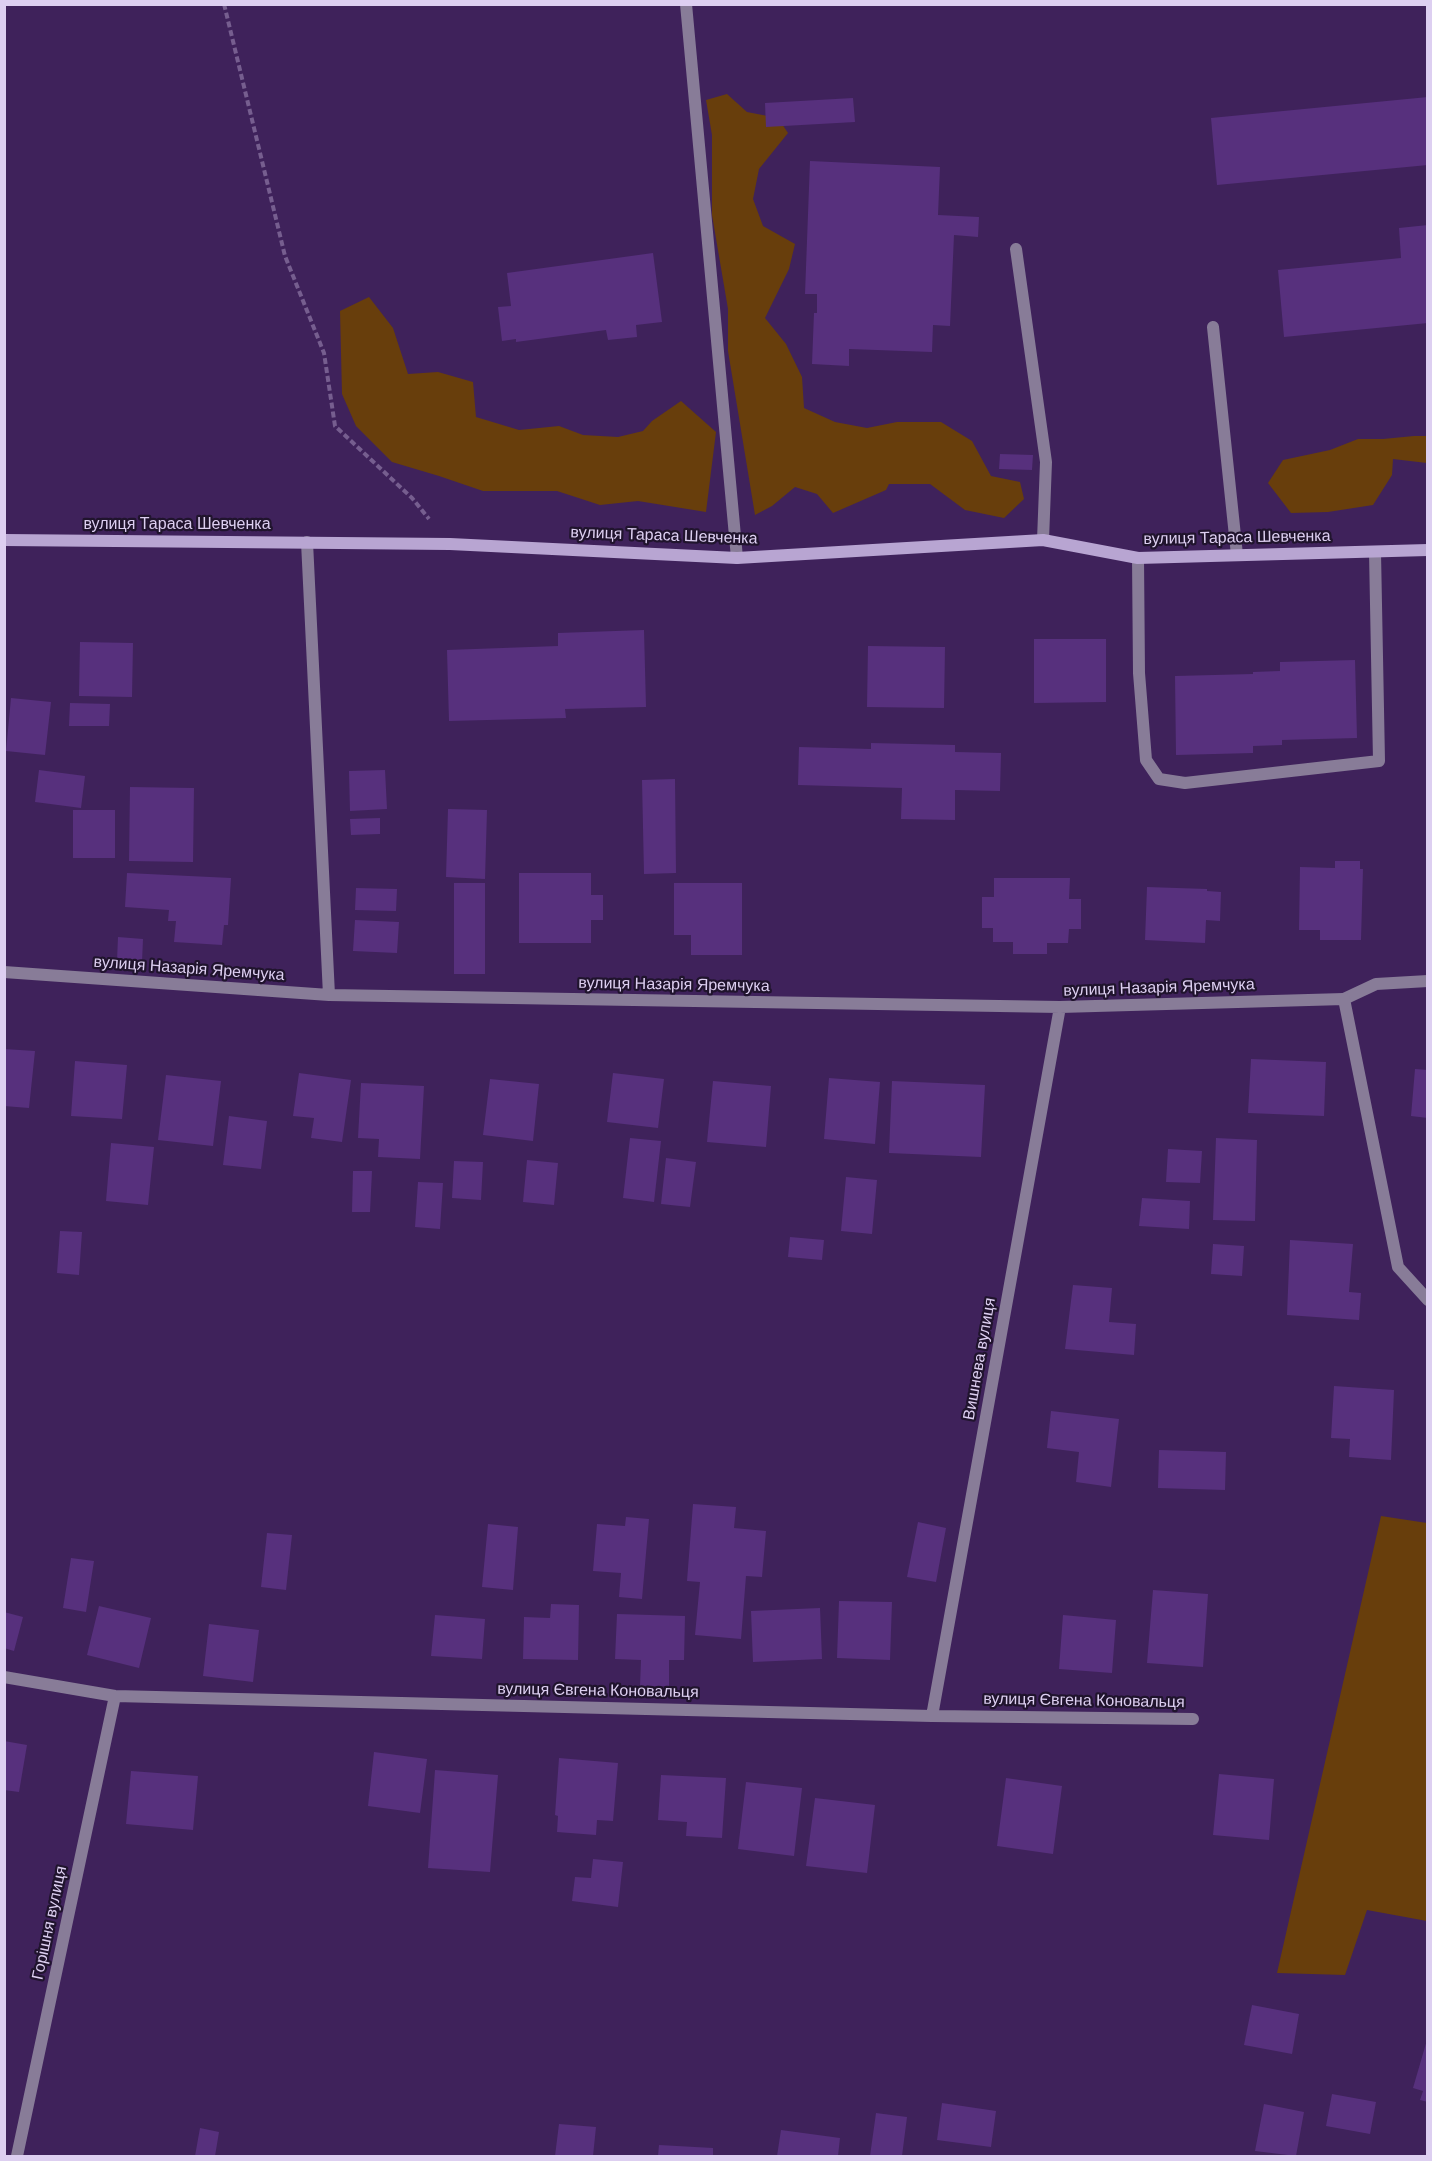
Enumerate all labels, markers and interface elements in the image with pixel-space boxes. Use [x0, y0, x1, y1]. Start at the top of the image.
street label: вулиця Тараса Шевченка [83, 515, 271, 535]
street label: вулиця Тараса Шевченка [570, 523, 758, 549]
street label: вулиця Тараса Шевченка [1143, 527, 1331, 549]
street label: вулиця Назарія Яремчука [93, 953, 285, 985]
street label: вулиця Назарія Яремчука [578, 974, 770, 996]
street label: вулиця Назарія Яремчука [1063, 975, 1255, 1001]
street label: Вишнева вулиця [960, 1296, 1000, 1422]
street label: вулиця Євгена Коновальця [497, 1680, 699, 1702]
street label: вулиця Євгена Коновальця [983, 1690, 1185, 1712]
street label: Горішня вулиця [29, 1864, 71, 1982]

